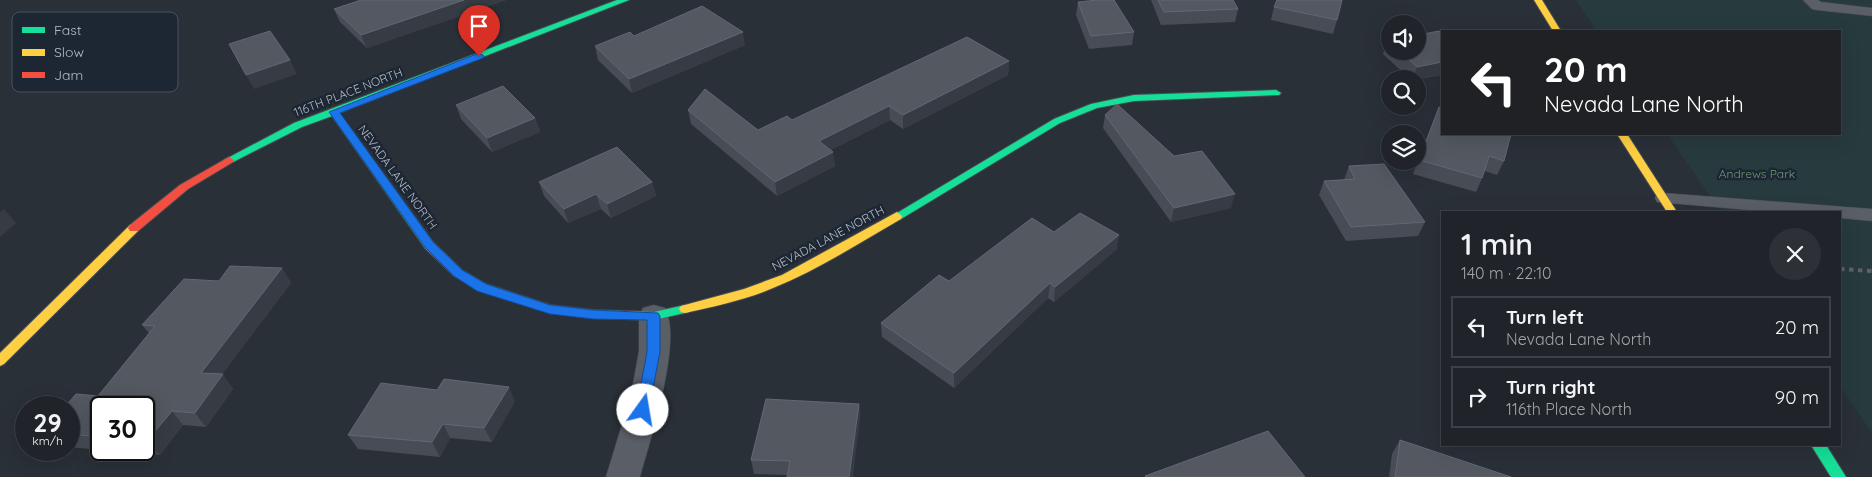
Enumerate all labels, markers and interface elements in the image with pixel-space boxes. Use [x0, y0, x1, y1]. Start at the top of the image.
pin [458, 5, 500, 56]
legend [12, 12, 178, 92]
icon: arrive [465, 12, 493, 40]
map controls [1381, 15, 1426, 170]
button: sound [1381, 15, 1426, 60]
text: Fast [54, 21, 82, 39]
text: Slow [54, 43, 84, 61]
text: 20 m [1544, 47, 1627, 91]
icon: left [1461, 50, 1526, 115]
street label: 116TH PLACE NORTH [291, 64, 405, 120]
text: Jam [54, 66, 83, 84]
button: search [1381, 70, 1426, 115]
text: Nevada Lane North [1544, 90, 1744, 118]
street label: NEVADA LANE NORTH [355, 122, 441, 232]
button: layers [1381, 125, 1426, 170]
park label: Andrews Park [1719, 166, 1795, 181]
street label: NEVADA LANE NORTH [769, 202, 887, 274]
text: 1 min [1461, 225, 1533, 263]
button: close [1769, 228, 1821, 280]
text: 140 m · 22:10 [1461, 263, 1552, 283]
text: Turn left [1506, 305, 1584, 329]
icon: left [1463, 313, 1491, 341]
text: 20 m [1775, 315, 1819, 339]
text: Nevada Lane North [1506, 329, 1651, 349]
text: Turn right [1506, 375, 1595, 399]
position arrow [616, 383, 668, 435]
icon: right [1463, 383, 1491, 411]
text: 90 m [1775, 385, 1819, 409]
speed limit sign: 30 [90, 396, 155, 461]
text: 116th Place North [1506, 399, 1632, 419]
text: 29 [33, 407, 62, 438]
text: km/h [32, 433, 63, 448]

